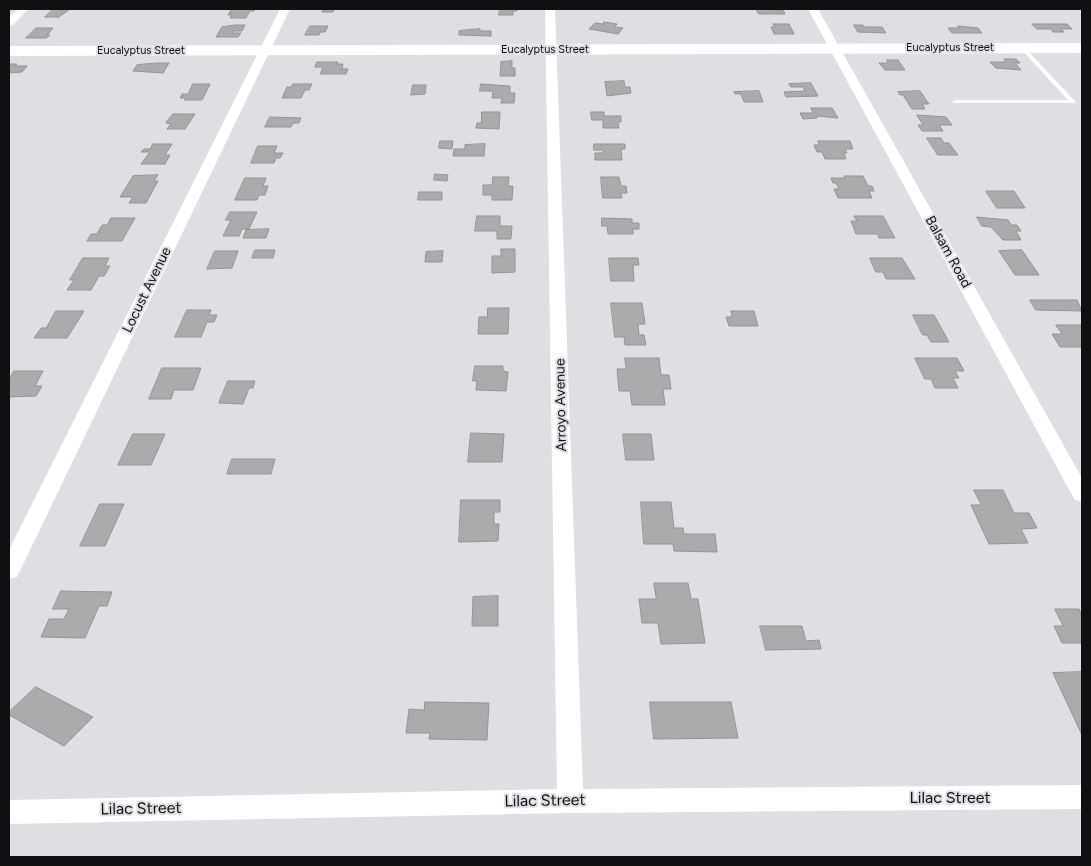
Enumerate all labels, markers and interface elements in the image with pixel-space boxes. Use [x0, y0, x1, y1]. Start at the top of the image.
street label: Eucalyptus Street [906, 41, 994, 55]
street label: Eucalyptus Street [501, 43, 589, 57]
street label: Eucalyptus Street [97, 44, 185, 58]
street label: Balsam Road [921, 213, 975, 291]
street label: Locust Avenue [119, 244, 175, 336]
street label: Arroyo Avenue [552, 358, 570, 452]
street label: Lilac Street [909, 788, 991, 808]
street label: Lilac Street [504, 791, 586, 811]
street label: Lilac Street [100, 799, 182, 819]

